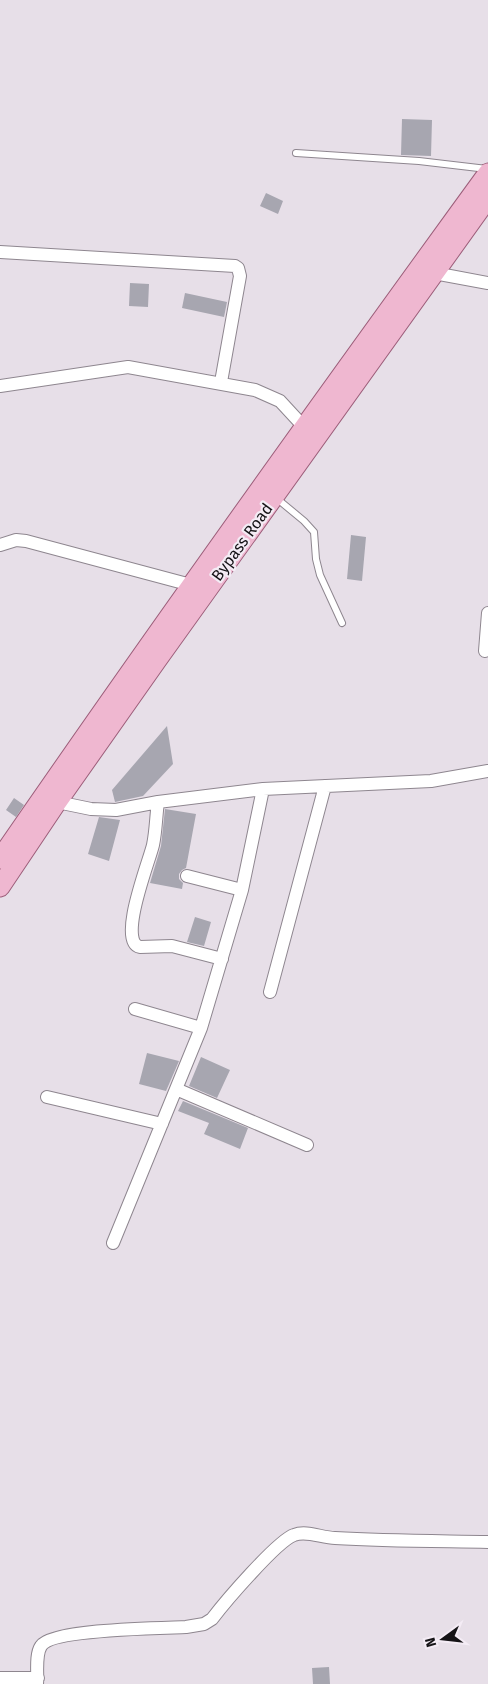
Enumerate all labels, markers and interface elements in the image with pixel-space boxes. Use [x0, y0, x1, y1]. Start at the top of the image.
street label: Bypass Road [207, 499, 277, 585]
north arrow [418, 1614, 468, 1664]
text: N [422, 1636, 440, 1649]

